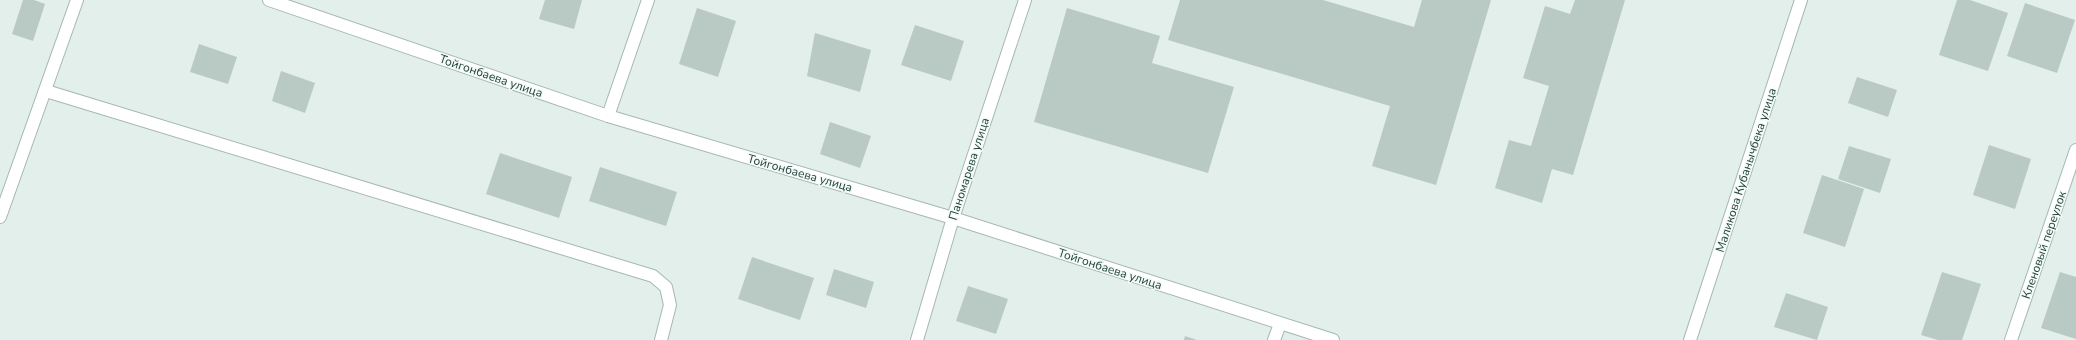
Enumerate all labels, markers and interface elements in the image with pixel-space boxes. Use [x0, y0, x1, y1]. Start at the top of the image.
street label: Тойгонбаева улица [437, 51, 545, 101]
street label: Маликова Кубанычбека улица [1712, 86, 1780, 254]
street label: Паномарева улица [945, 116, 993, 222]
street label: Тойгонбаева улица [746, 150, 854, 196]
street label: Кленовый переулок [2018, 188, 2070, 301]
street label: Тойгонбаева улица [1056, 245, 1164, 293]

